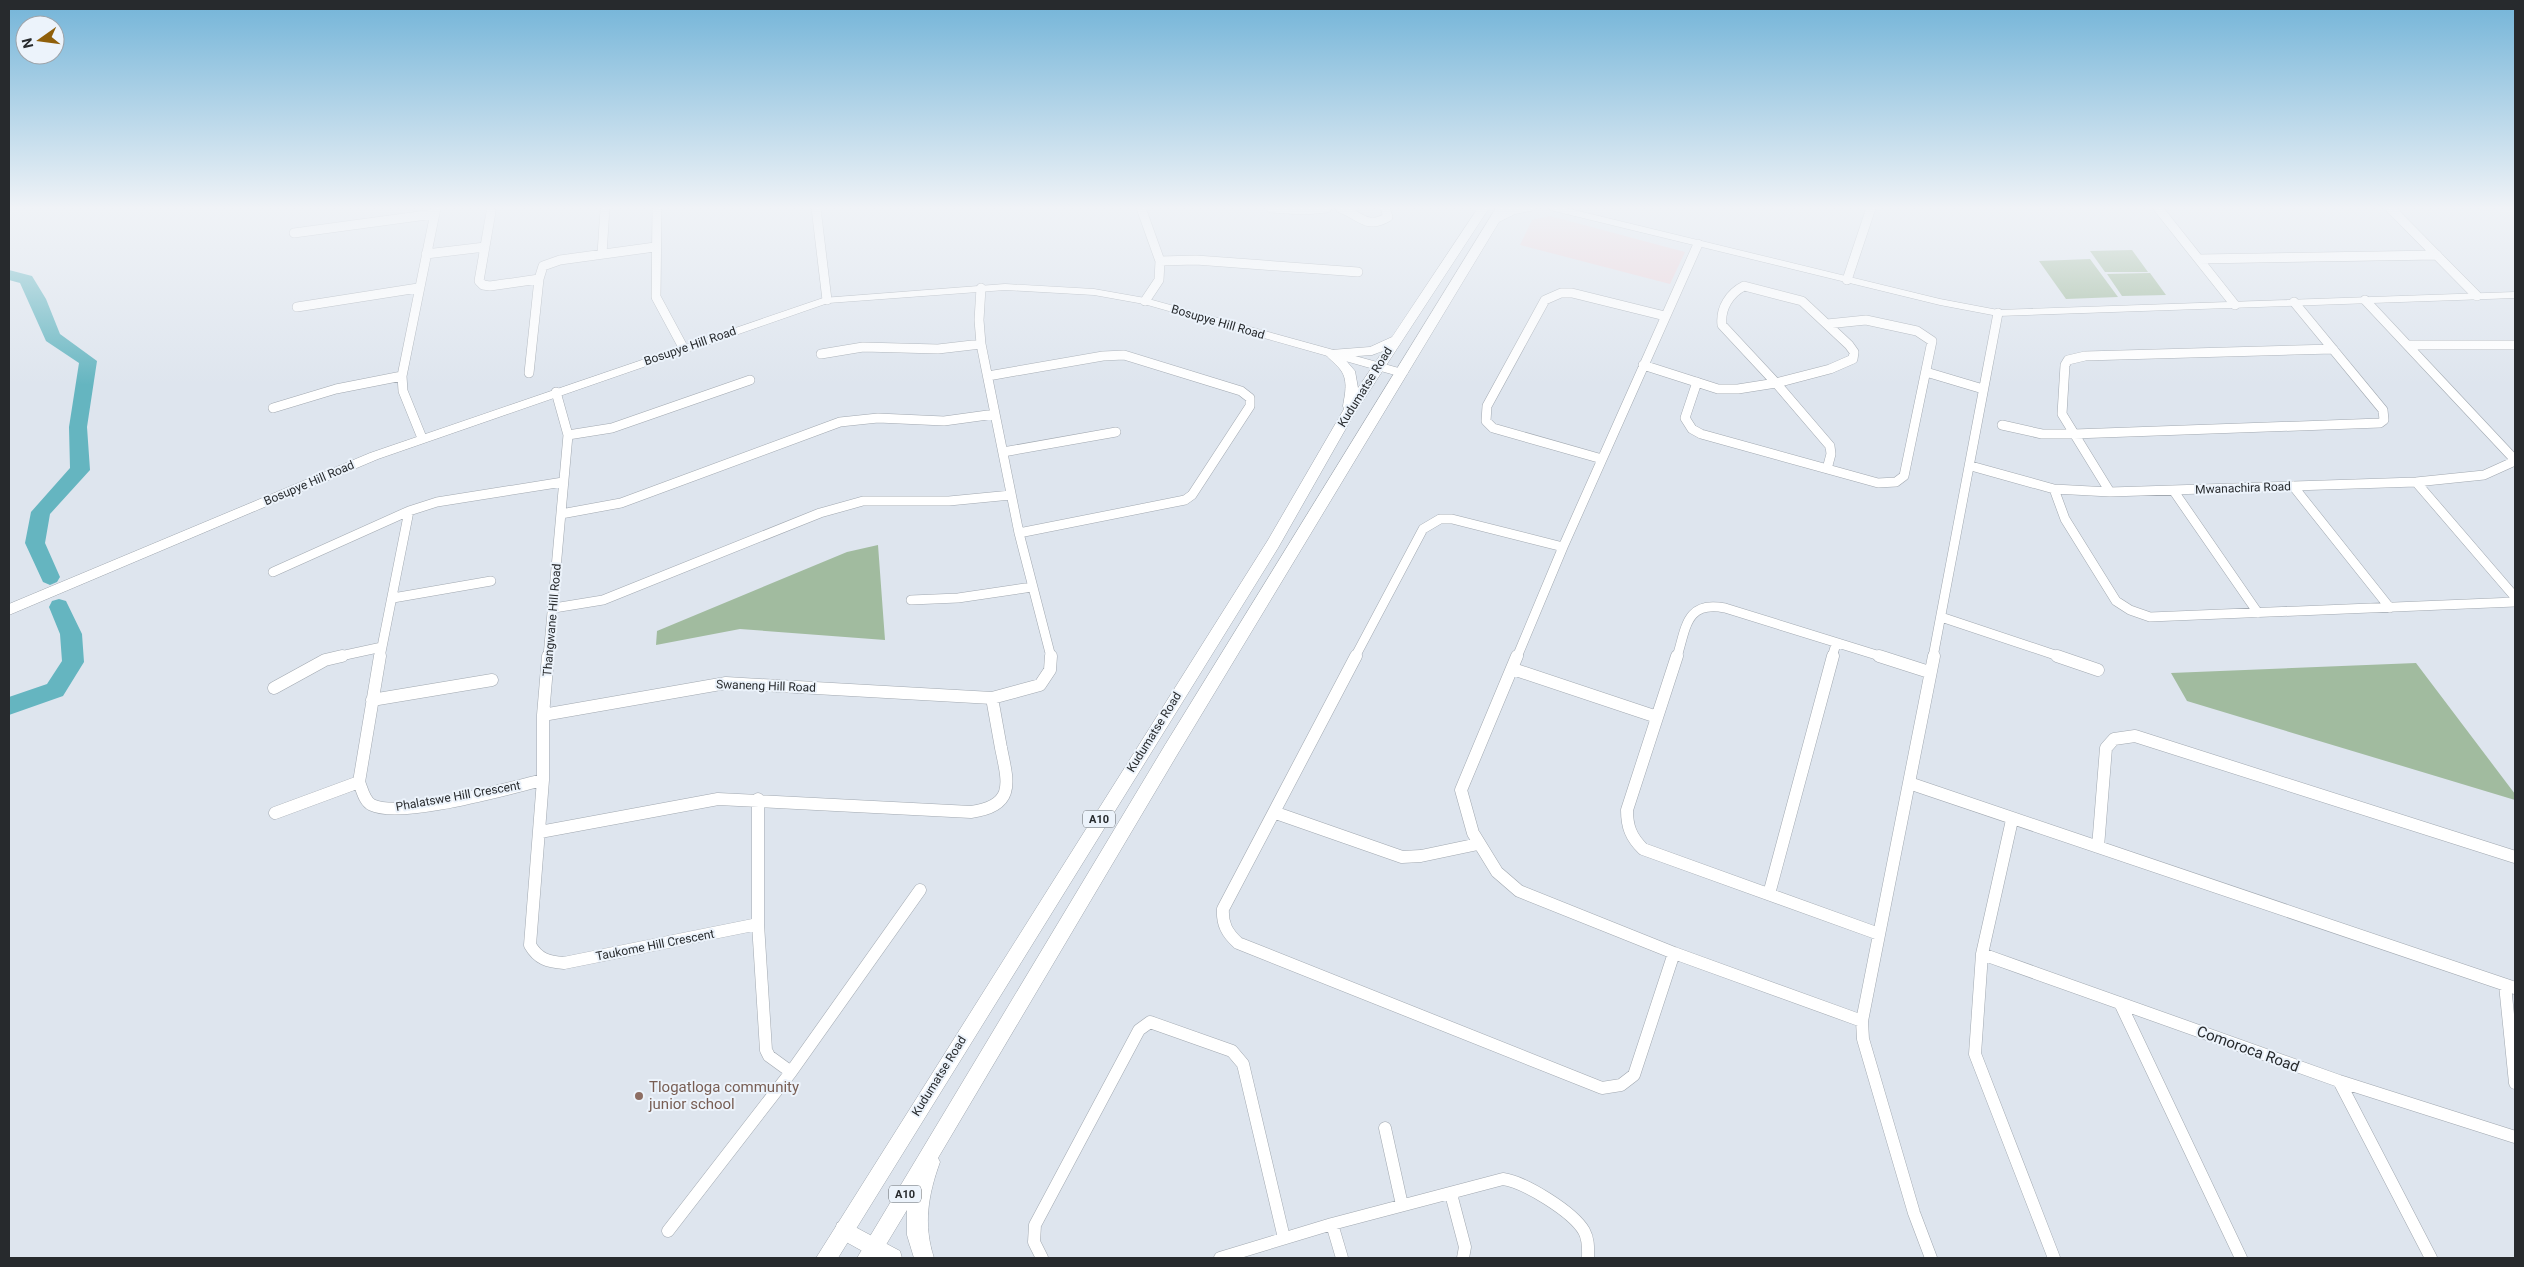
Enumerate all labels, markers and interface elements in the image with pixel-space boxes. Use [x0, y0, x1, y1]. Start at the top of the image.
north arrow [15, 15, 65, 65]
text: N [18, 36, 36, 50]
street label: Bosupye Hill Road [1170, 302, 1266, 342]
street label: Bosupye Hill Road [642, 324, 738, 368]
street label: Kudumatse Road [1335, 345, 1395, 429]
street label: Bosupye Hill Road [262, 458, 356, 508]
street label: Mwanachira Road [2195, 479, 2291, 497]
street label: Thangwane Hill Road [540, 563, 564, 677]
street label: Swaneng Hill Road [716, 677, 816, 695]
street label: Kudumatse Road [1124, 690, 1184, 774]
street label: Phalatswe Hill Crescent [395, 778, 522, 814]
road number: A10 [1083, 811, 1115, 828]
street label: Taukome Hill Crescent [595, 927, 715, 963]
street label: Comoroca Road [2194, 1022, 2302, 1076]
street label: Kudumatse Road [909, 1034, 969, 1118]
place label: Tlogatloga community junior school [648, 1078, 799, 1113]
marker: Tlogatloga community junior school [633, 1090, 645, 1102]
road number: A10 [889, 1186, 921, 1202]

